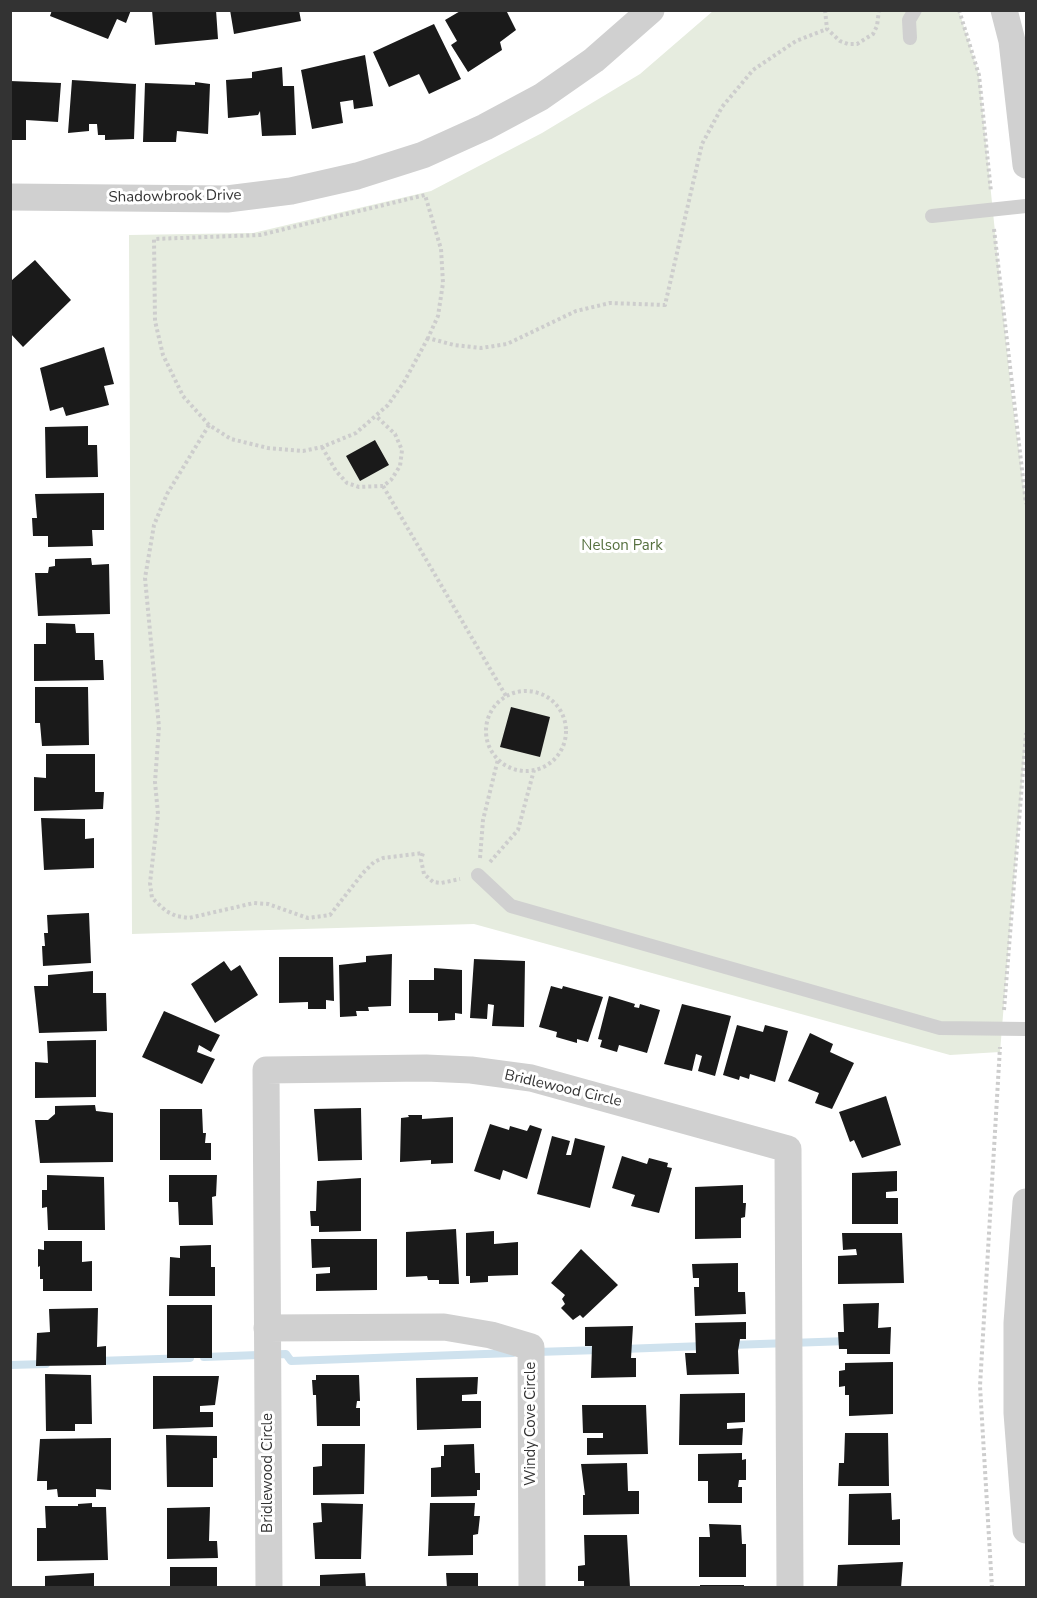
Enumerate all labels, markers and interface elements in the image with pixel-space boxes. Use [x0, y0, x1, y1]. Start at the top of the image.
street label: Shadowbrook Drive [108, 187, 242, 207]
park label: Nelson Park [581, 537, 663, 555]
street label: Bridlewood Circle [503, 1067, 623, 1111]
street label: Windy Cove Circle [522, 1362, 540, 1486]
street label: Bridlewood Circle [259, 1413, 277, 1533]

